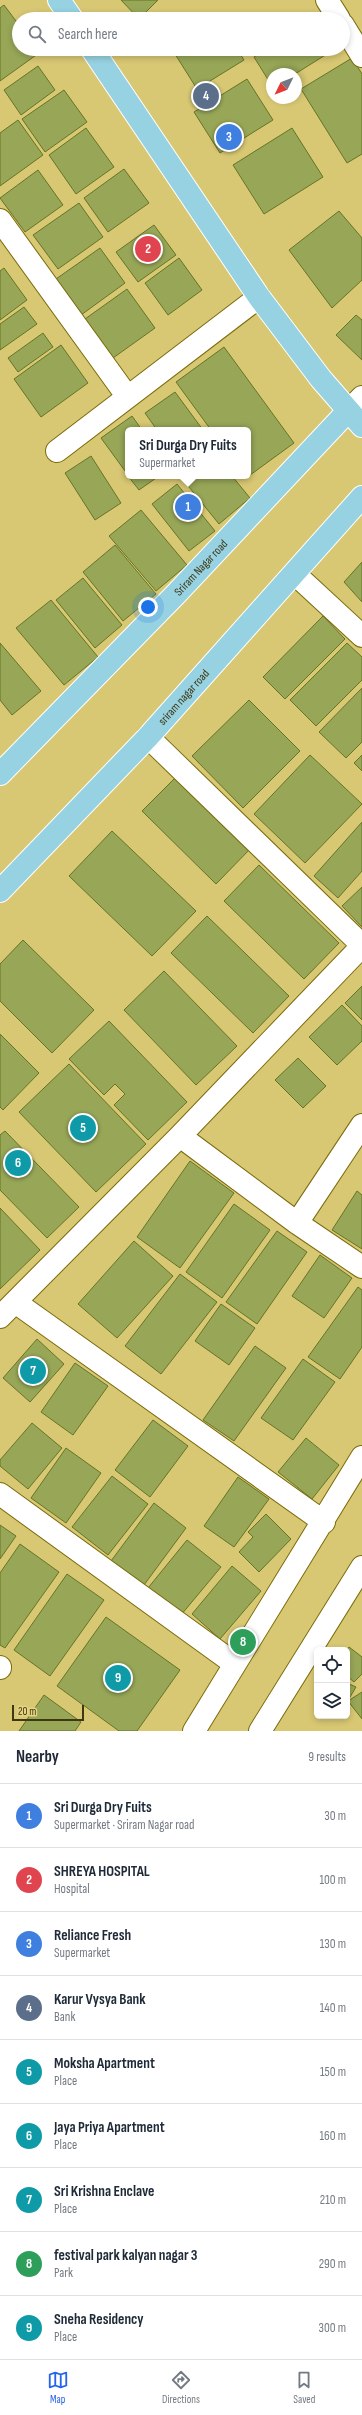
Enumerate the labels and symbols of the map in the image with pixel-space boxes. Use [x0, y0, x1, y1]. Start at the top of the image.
north arrow [266, 68, 302, 104]
pin: 4 [193, 81, 219, 111]
pin: 3 [216, 122, 242, 152]
pin: 2 [135, 234, 161, 264]
pin: 1 [175, 492, 201, 522]
street label: Sriram Nagar road [171, 537, 231, 599]
your location [138, 597, 158, 617]
street label: sriram nagar road [155, 666, 213, 729]
pin: 5 [70, 1113, 96, 1143]
pin: 6 [5, 1148, 31, 1178]
pin: 7 [20, 1356, 46, 1386]
pin: 8 [230, 1627, 256, 1657]
pin: 9 [105, 1663, 131, 1693]
scale bar [12, 1703, 84, 1722]

